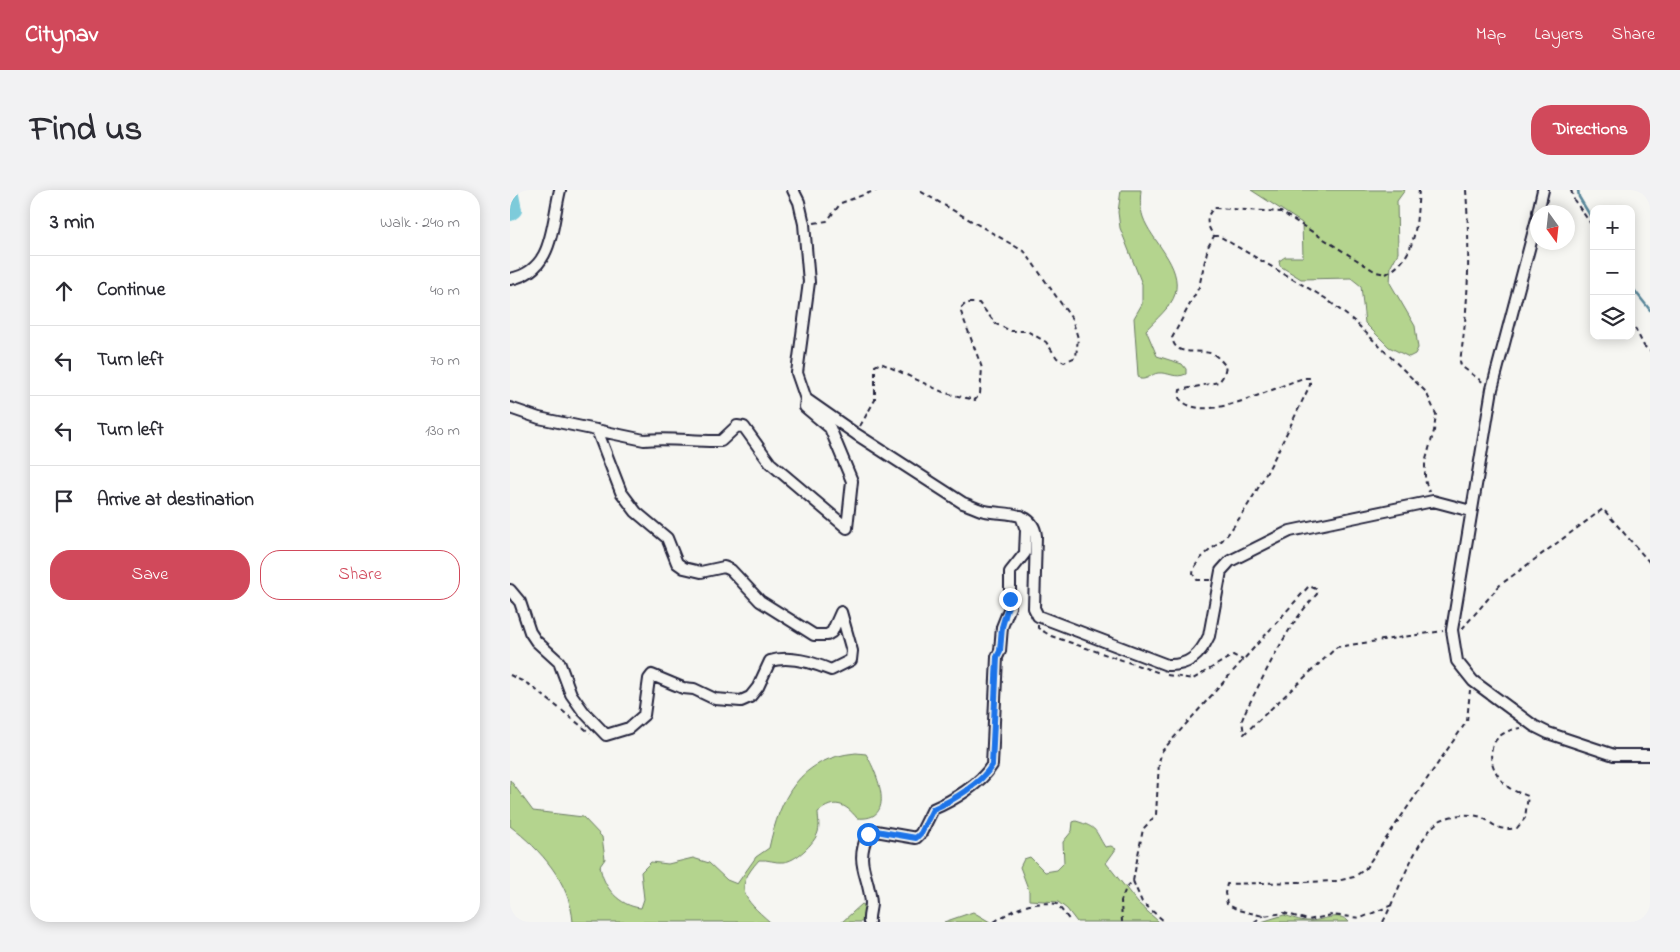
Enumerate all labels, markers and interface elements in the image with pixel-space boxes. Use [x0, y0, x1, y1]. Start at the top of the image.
text: Citynav [25, 18, 98, 53]
text: Map [1476, 22, 1506, 48]
text: Layers [1534, 22, 1584, 48]
text: Share [1612, 22, 1655, 48]
text: Find us [30, 105, 142, 156]
button: Directions [1531, 105, 1650, 155]
north arrow [1530, 205, 1575, 250]
map controls [1590, 205, 1635, 340]
button: + [1590, 205, 1635, 250]
text: 3 min [50, 208, 94, 238]
text: Walk · 240 m [380, 211, 460, 235]
button: − [1590, 250, 1635, 295]
icon: ahead [50, 277, 78, 305]
text: Continue [97, 277, 165, 304]
text: 40 m [430, 279, 460, 303]
button: layers [1590, 295, 1635, 340]
icon: left [50, 347, 78, 375]
text: Turn left [97, 347, 164, 374]
text: 70 m [430, 349, 460, 373]
icon: left [50, 417, 78, 445]
text: Turn left [97, 417, 164, 444]
text: 130 m [425, 419, 460, 443]
icon: arrive [50, 487, 78, 515]
text: Arrive at destination [97, 487, 254, 514]
button: Save [50, 550, 250, 600]
button: Share [260, 550, 460, 600]
route end [999, 588, 1022, 611]
route start [857, 823, 880, 846]

